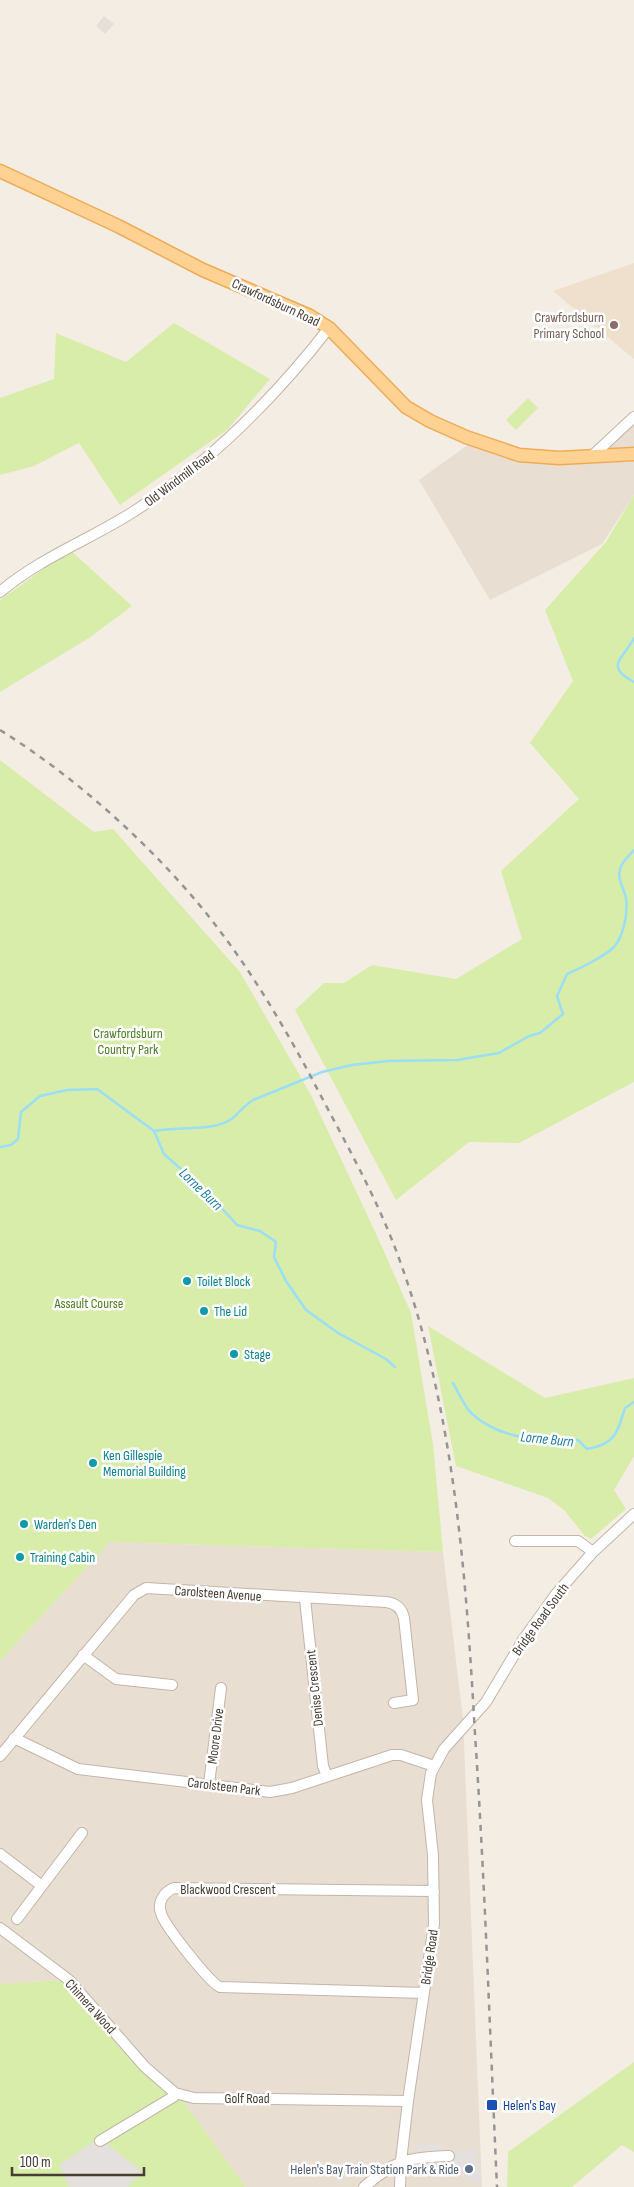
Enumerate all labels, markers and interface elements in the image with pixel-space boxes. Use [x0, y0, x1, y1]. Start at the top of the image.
street label: Crawfordsburn Road [229, 275, 323, 330]
place label: Crawfordsburn Primary School [534, 309, 604, 342]
marker: Crawfordsburn Primary School [608, 319, 620, 331]
street label: Old Windmill Road [141, 446, 218, 510]
park label: Crawfordsburn Country Park [93, 1025, 163, 1058]
water label: Lorne Burn [175, 1164, 226, 1215]
place label: Toilet Block [197, 1273, 251, 1290]
marker: Toilet Block [181, 1275, 193, 1287]
park label: Assault Course [53, 1295, 124, 1312]
place label: The Lid [214, 1303, 247, 1320]
marker: The Lid [198, 1305, 210, 1317]
place label: Stage [244, 1346, 271, 1363]
marker: Stage [228, 1348, 240, 1360]
water label: Lorne Burn [519, 1427, 574, 1452]
place label: Ken Gillespie Memorial Building [103, 1447, 186, 1480]
marker: Ken Gillespie Memorial Building [87, 1457, 99, 1469]
place label: Warden's Den [34, 1516, 97, 1533]
marker: Warden's Den [18, 1518, 30, 1530]
place label: Training Cabin [30, 1549, 95, 1566]
marker: Training Cabin [14, 1551, 26, 1563]
street label: Bridge Road South [508, 1580, 572, 1659]
street label: Carolsteen Avenue [174, 1582, 262, 1605]
street label: Denise Crescent [302, 1649, 327, 1727]
street label: Moore Drive [204, 1707, 227, 1765]
street label: Carolsteen Park [187, 1774, 262, 1799]
street label: Blackwood Crescent [180, 1881, 276, 1898]
street label: Bridge Road [417, 1928, 442, 1986]
street label: Chimera Wood [62, 1975, 120, 2037]
street label: Golf Road [224, 2090, 270, 2107]
place label: Helen's Bay [503, 2097, 556, 2114]
marker: Helen's Bay [485, 2098, 499, 2112]
scale bar [12, 2144, 145, 2176]
text: 100 m [20, 2153, 51, 2172]
place label: Helen's Bay Train Station Park & Ride [290, 2161, 459, 2178]
marker: Helen's Bay Train Station Park & Ride [463, 2163, 475, 2175]

